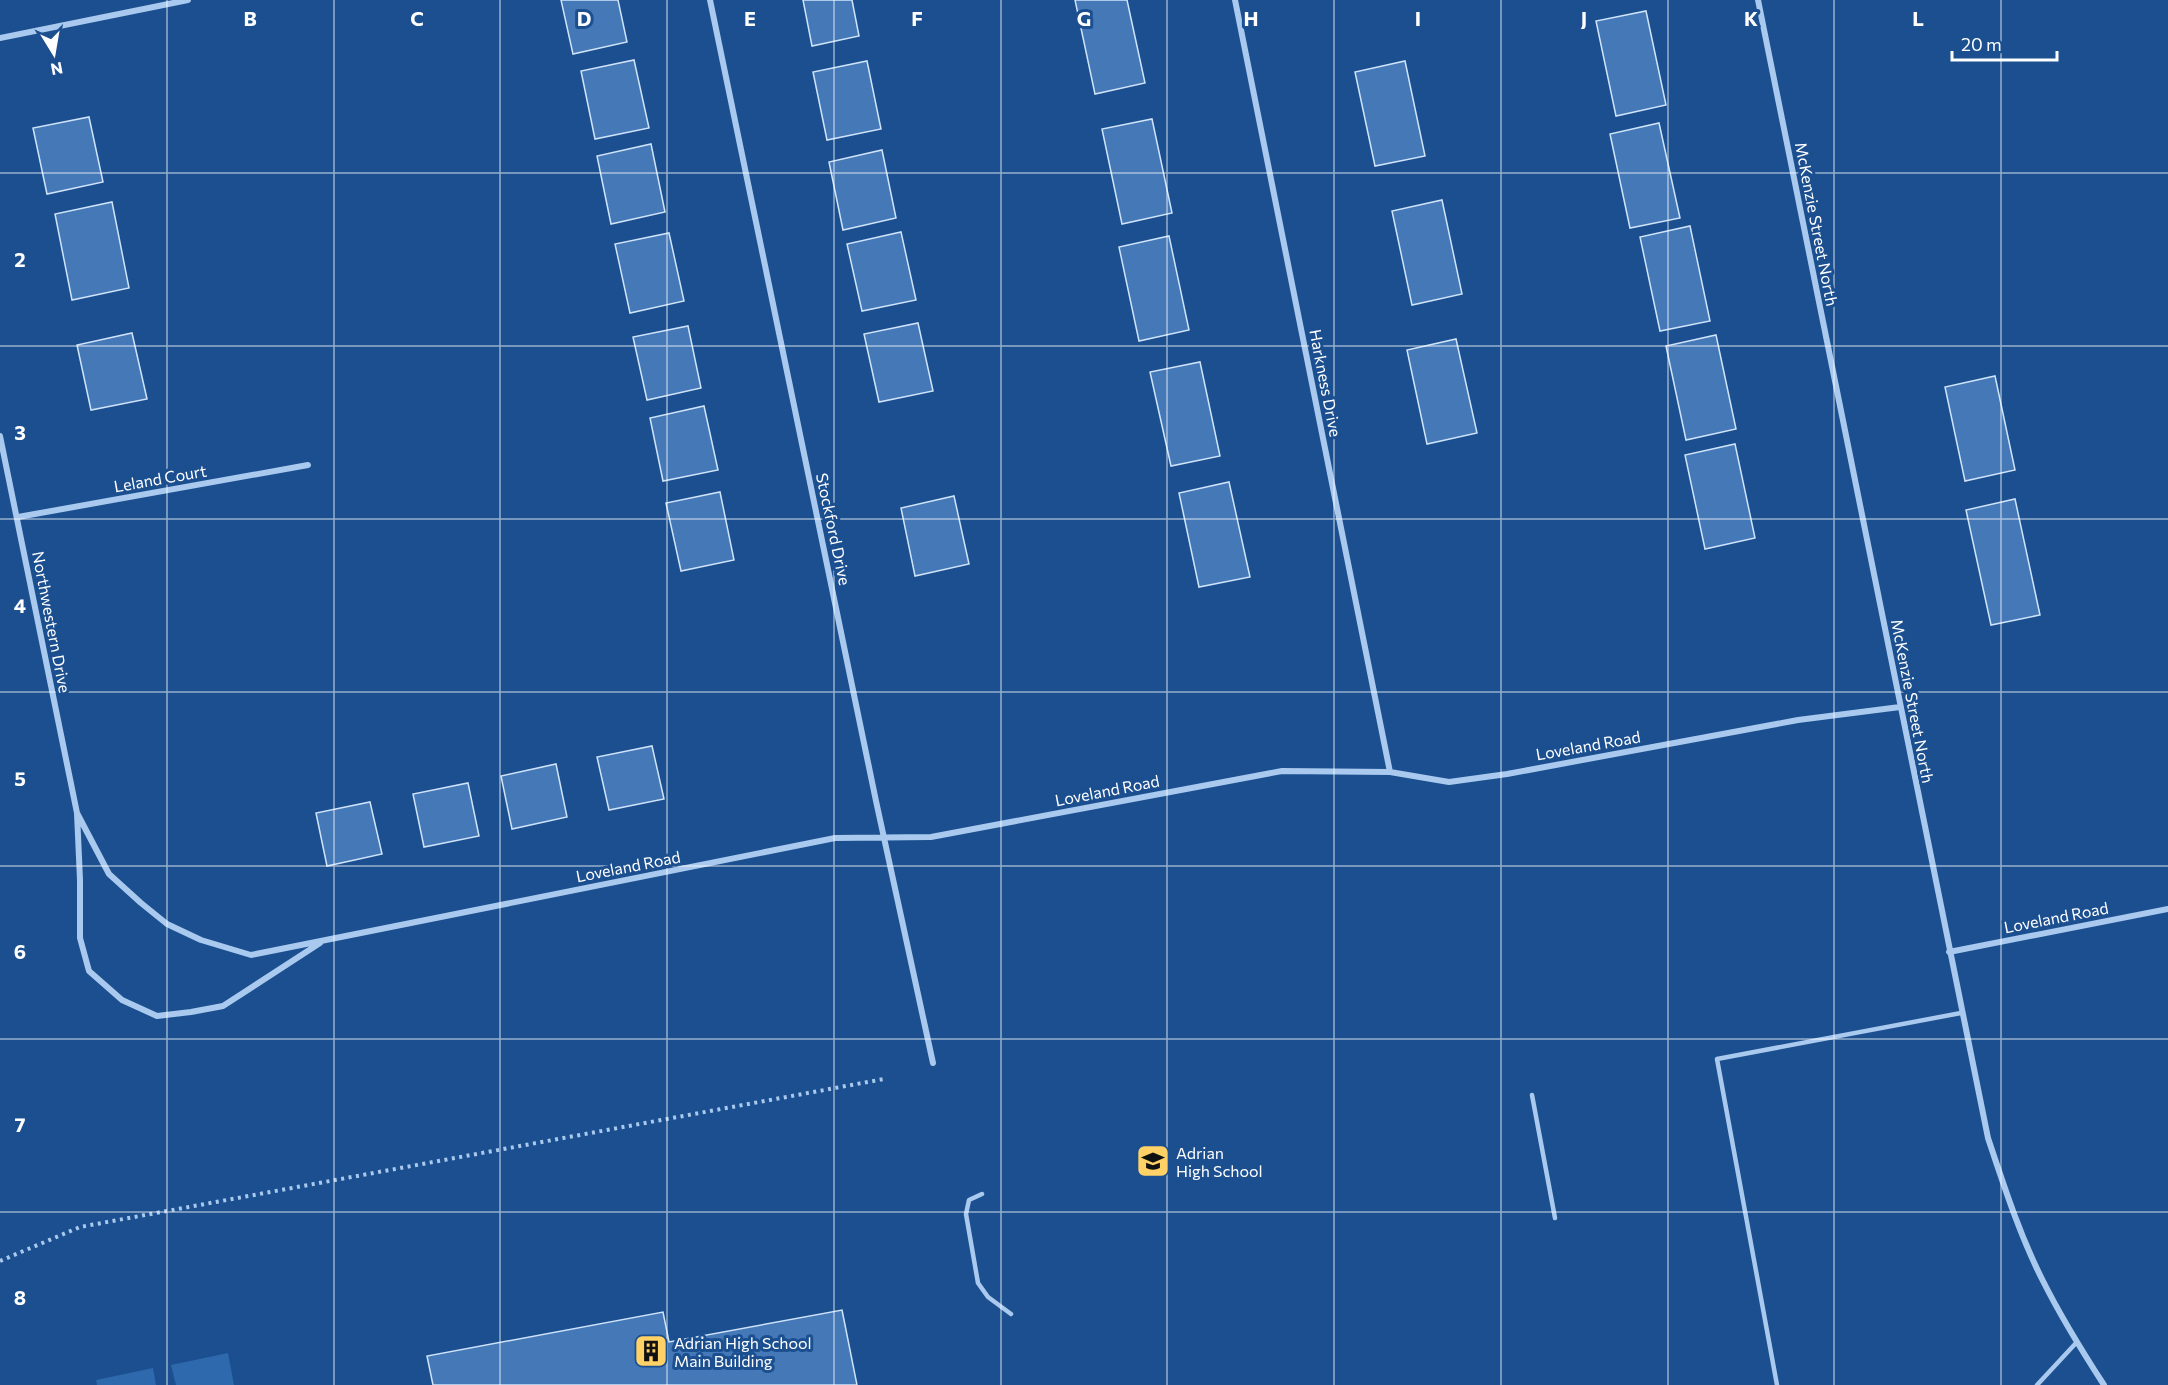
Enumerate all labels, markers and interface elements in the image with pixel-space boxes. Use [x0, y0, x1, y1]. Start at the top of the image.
text: B [243, 6, 257, 30]
text: C [410, 6, 424, 30]
text: D [577, 6, 591, 30]
text: E [744, 6, 756, 30]
text: F [911, 6, 923, 30]
text: G [1077, 6, 1091, 30]
text: H [1244, 6, 1259, 30]
text: I [1415, 6, 1421, 30]
text: J [1581, 6, 1587, 30]
text: K [1744, 6, 1758, 30]
text: L [1912, 6, 1924, 30]
north arrow [24, 24, 84, 84]
scale bar [1952, 24, 2057, 62]
text: 20 m [1961, 33, 2002, 55]
text: N [49, 59, 65, 80]
street label: McKenzie Street North [1792, 140, 1842, 308]
text: 2 [14, 247, 26, 271]
street label: Harkness Drive [1306, 328, 1346, 438]
text: 3 [14, 420, 26, 444]
street label: Leland Court [112, 460, 208, 496]
street label: Stockford Drive [813, 471, 855, 587]
street label: Northwestern Drive [29, 550, 75, 694]
text: 4 [14, 593, 26, 617]
street label: McKenzie Street North [1888, 617, 1938, 785]
street label: Loveland Road [1534, 726, 1642, 764]
text: 5 [14, 766, 26, 790]
street label: Loveland Road [1053, 771, 1161, 809]
street label: Loveland Road [574, 847, 682, 885]
street label: Loveland Road [2002, 898, 2110, 936]
text: 6 [14, 939, 26, 963]
text: 7 [15, 1112, 26, 1136]
school or university icon: Adrian High School [1135, 1143, 1171, 1179]
place label: Adrian High School [1176, 1143, 1263, 1180]
text: 8 [14, 1285, 26, 1309]
building icon: Adrian High School Main Building [633, 1333, 669, 1369]
place label: Adrian High School Main Building [674, 1333, 812, 1370]

